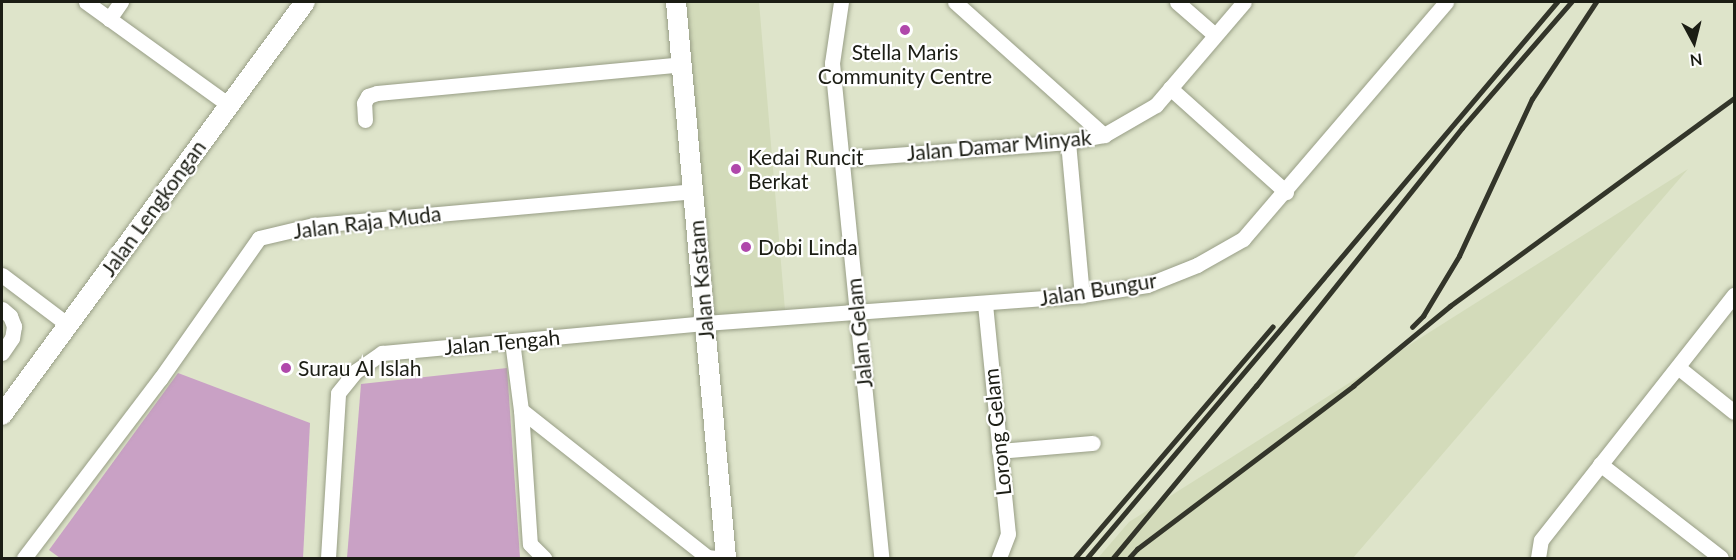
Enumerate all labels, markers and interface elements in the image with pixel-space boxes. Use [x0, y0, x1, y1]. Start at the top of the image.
north arrow [1664, 12, 1724, 72]
marker: Stella Maris Community Centre [898, 23, 912, 37]
place label: Stella Maris Community Centre [818, 39, 992, 89]
text: N [1689, 50, 1704, 71]
street label: Jalan Damar Minyak [905, 124, 1093, 166]
street label: Jalan Lengkongan [95, 135, 211, 281]
place label: Kedai Runcit Berkat [748, 144, 864, 194]
marker: Kedai Runcit Berkat [729, 162, 743, 176]
street label: Jalan Raja Muda [292, 200, 442, 244]
street label: Jalan Kastam [683, 219, 719, 341]
place label: Dobi Linda [758, 234, 858, 260]
marker: Dobi Linda [739, 240, 753, 254]
street label: Jalan Bungur [1038, 267, 1158, 311]
street label: Jalan Gelam [841, 277, 877, 389]
street label: Jalan Tengah [443, 324, 561, 360]
place label: Surau Al Islah [298, 355, 422, 381]
marker: Surau Al Islah [279, 361, 293, 375]
street label: Lorong Gelam [978, 367, 1016, 497]

